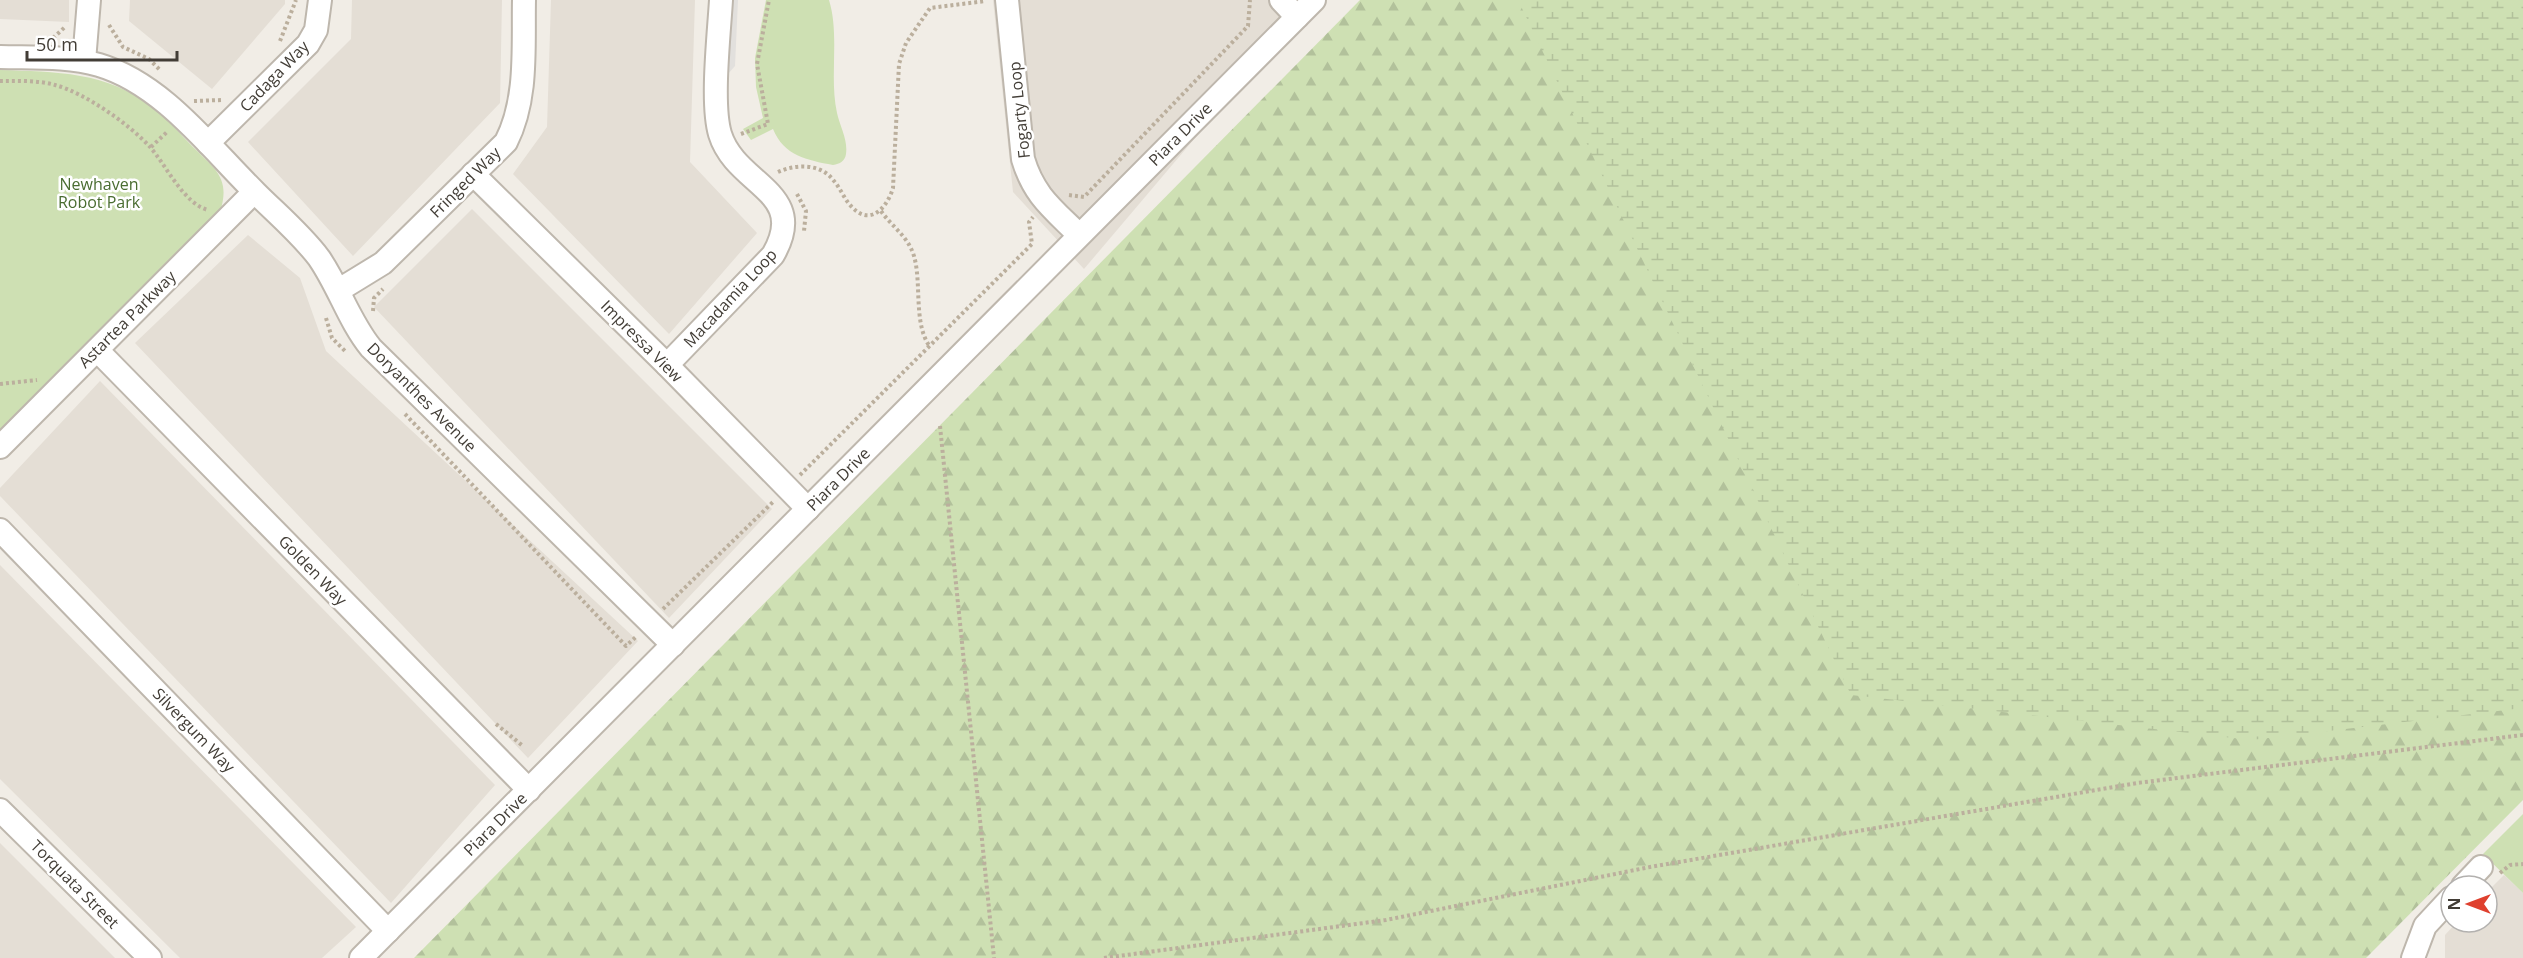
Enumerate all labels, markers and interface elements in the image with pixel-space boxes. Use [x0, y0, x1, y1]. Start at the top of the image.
scale bar [27, 24, 177, 62]
text: 50 m [36, 32, 78, 56]
street label: Cadaga Way [234, 35, 314, 116]
street label: Fogarty Loop [1003, 60, 1035, 160]
street label: Piara Drive [1143, 97, 1217, 171]
street label: Fringed Way [425, 141, 506, 222]
park label: Newhaven Robot Park [58, 173, 141, 213]
street label: Macadamia Loop [678, 244, 782, 352]
street label: Astartea Parkway [73, 265, 181, 373]
street label: Impressa View [596, 295, 688, 387]
street label: Doryanthes Avenue [362, 337, 482, 457]
street label: Piara Drive [801, 442, 875, 516]
street label: Golden Way [274, 530, 353, 611]
street label: Silvergum Way [148, 683, 241, 778]
street label: Piara Drive [458, 787, 532, 861]
street label: Torquata Street [26, 835, 124, 933]
north arrow [2439, 874, 2499, 934]
text: N [2443, 897, 2465, 911]

